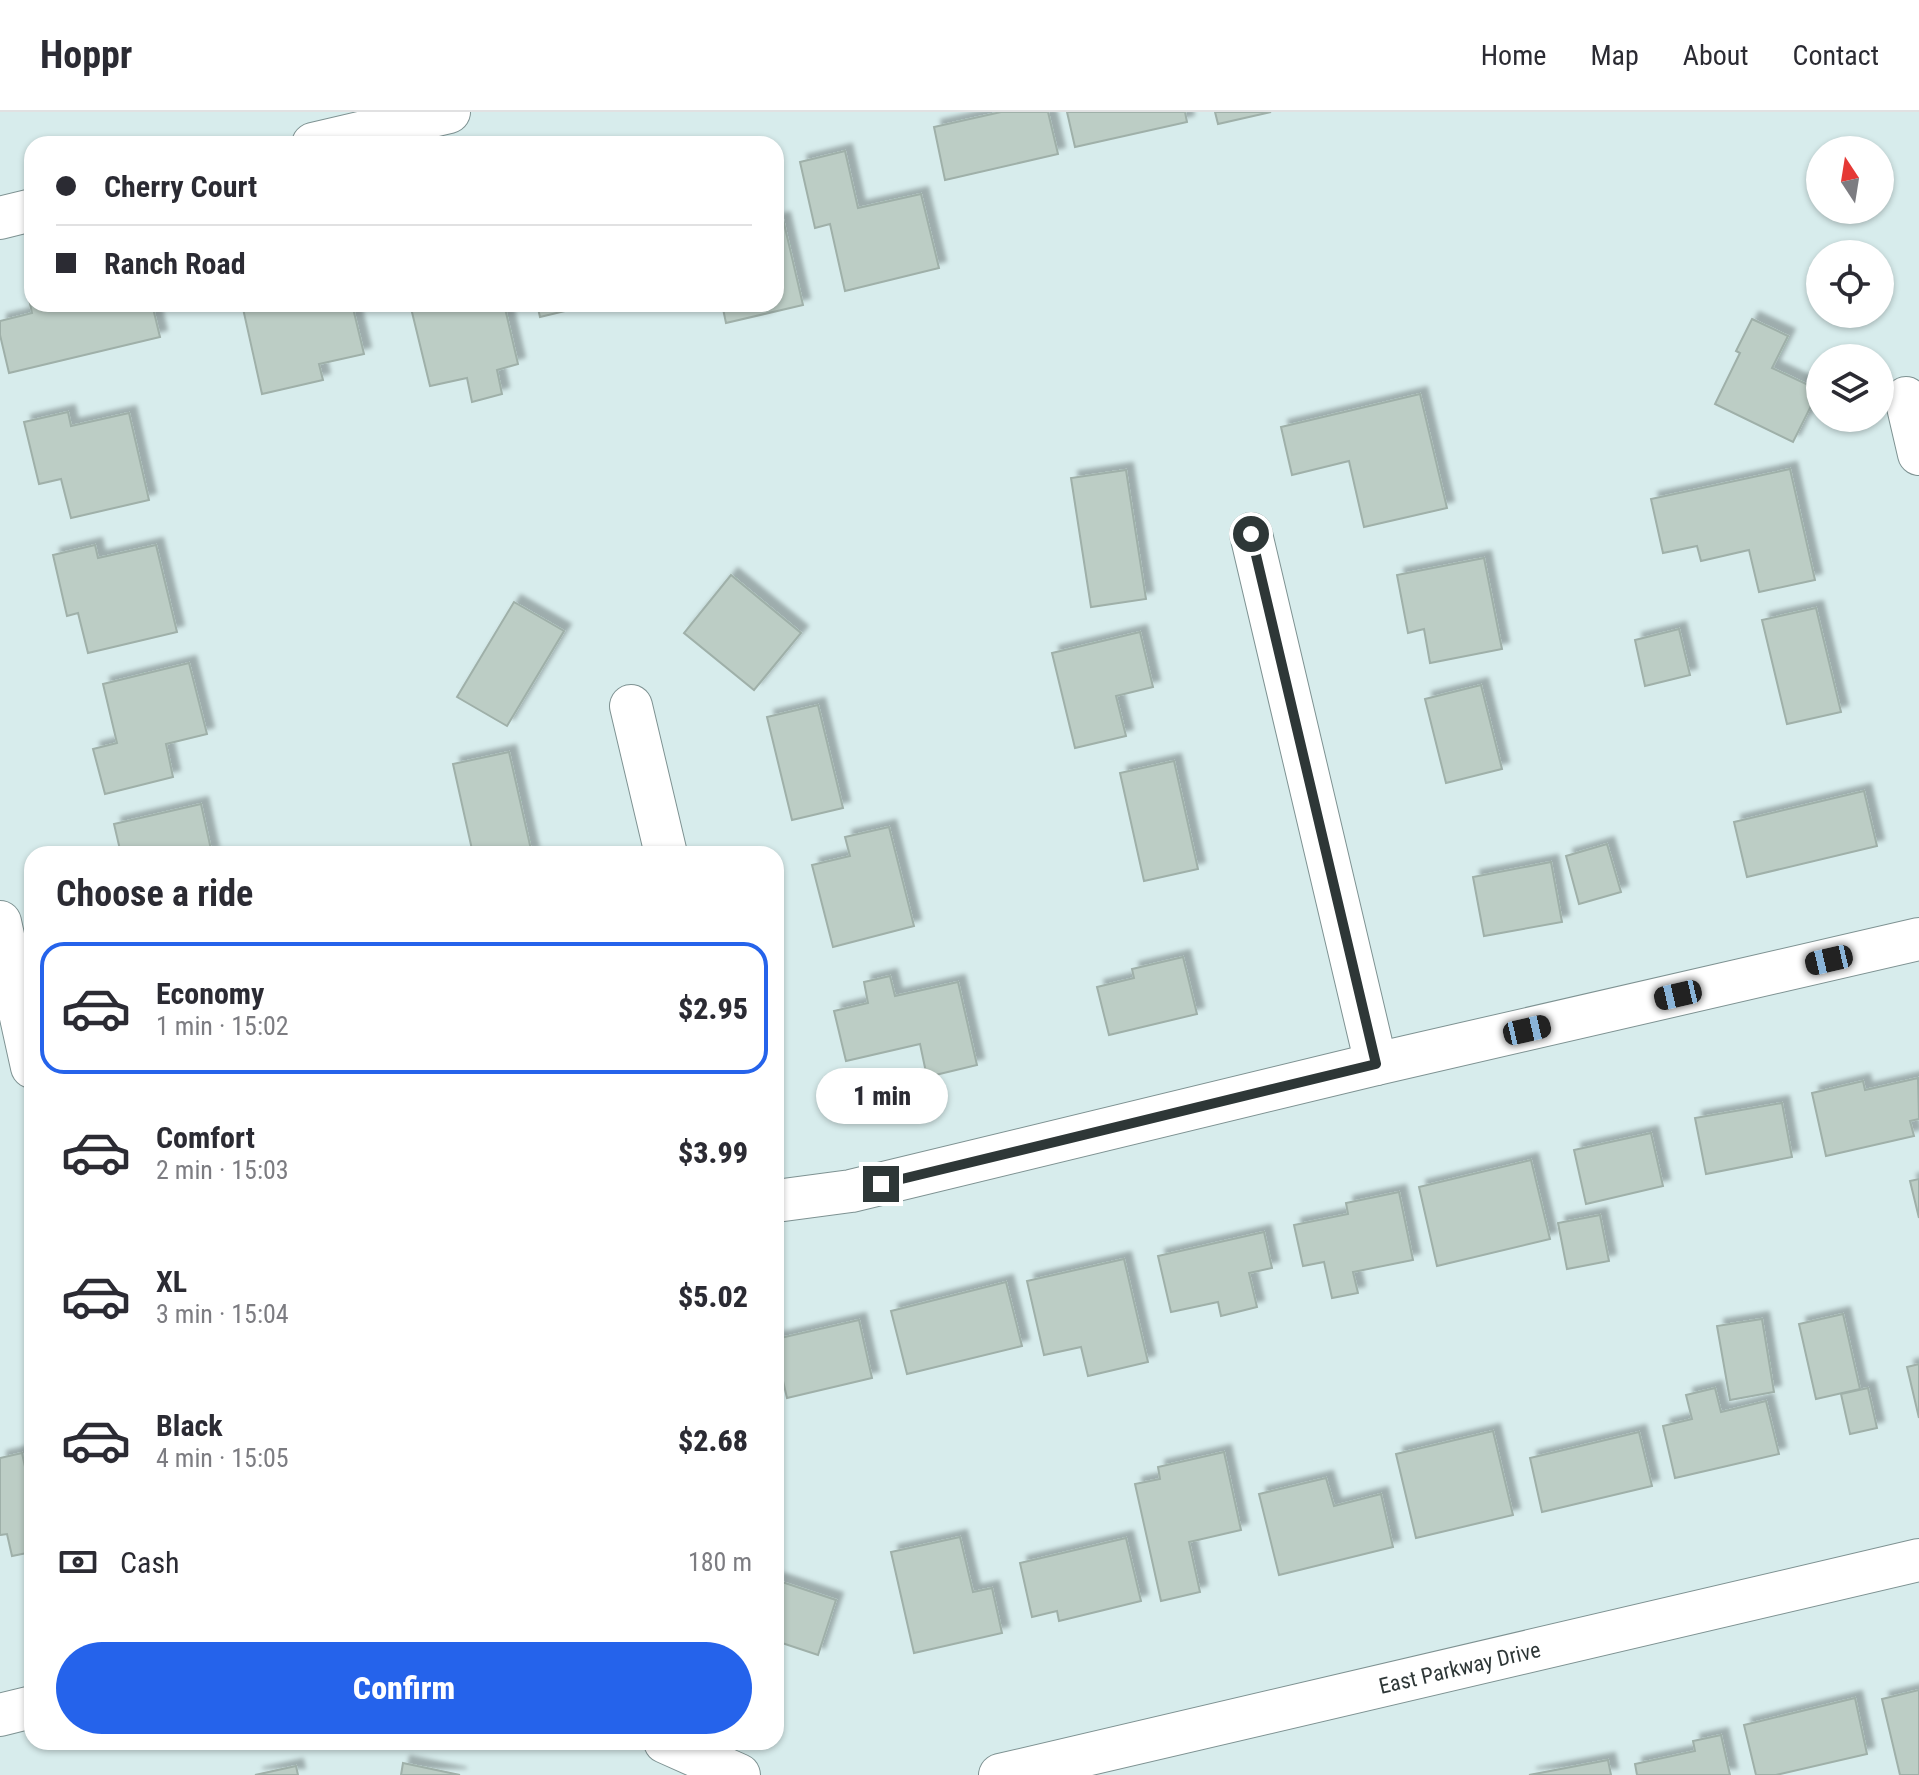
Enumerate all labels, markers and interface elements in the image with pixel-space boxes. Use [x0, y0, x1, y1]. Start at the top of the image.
text: Hoppr [40, 33, 132, 77]
text: Home [1481, 39, 1546, 72]
text: Map [1590, 39, 1639, 72]
text: About [1683, 39, 1749, 72]
text: Contact [1793, 39, 1879, 72]
north arrow [1806, 136, 1894, 224]
map controls [1806, 136, 1894, 432]
text: Cherry Court [104, 169, 257, 204]
button: locate [1806, 240, 1894, 328]
text: Ranch Road [104, 246, 246, 281]
button: layers [1806, 344, 1894, 432]
route start [1233, 516, 1269, 552]
text: Choose a ride [56, 873, 253, 915]
car [1803, 943, 1855, 977]
icon: car [60, 972, 132, 1044]
text: Economy [156, 976, 264, 1011]
car [1652, 978, 1704, 1012]
text: $2.95 [678, 991, 748, 1026]
text: 1 min · 15:02 [156, 1011, 289, 1041]
car [1501, 1013, 1553, 1047]
callout: 1 min [815, 1068, 947, 1124]
text: 1 min [853, 1081, 911, 1111]
icon: car [60, 1116, 132, 1188]
text: Comfort [156, 1120, 255, 1155]
text: $3.99 [678, 1135, 748, 1170]
text: 2 min · 15:03 [156, 1155, 289, 1185]
route end [863, 1166, 899, 1202]
icon: car [60, 1260, 132, 1332]
text: XL [156, 1264, 187, 1299]
text: $5.02 [678, 1279, 748, 1314]
text: 3 min · 15:04 [156, 1299, 289, 1329]
icon: car [60, 1404, 132, 1476]
text: Black [156, 1408, 223, 1443]
text: $2.68 [678, 1423, 748, 1458]
text: 4 min · 15:05 [156, 1443, 289, 1473]
icon: cash [56, 1540, 100, 1584]
text: Cash [120, 1545, 180, 1580]
text: 180 m [688, 1547, 752, 1577]
street label: East Parkway Drive [1376, 1637, 1543, 1699]
button: Confirm [56, 1642, 752, 1734]

